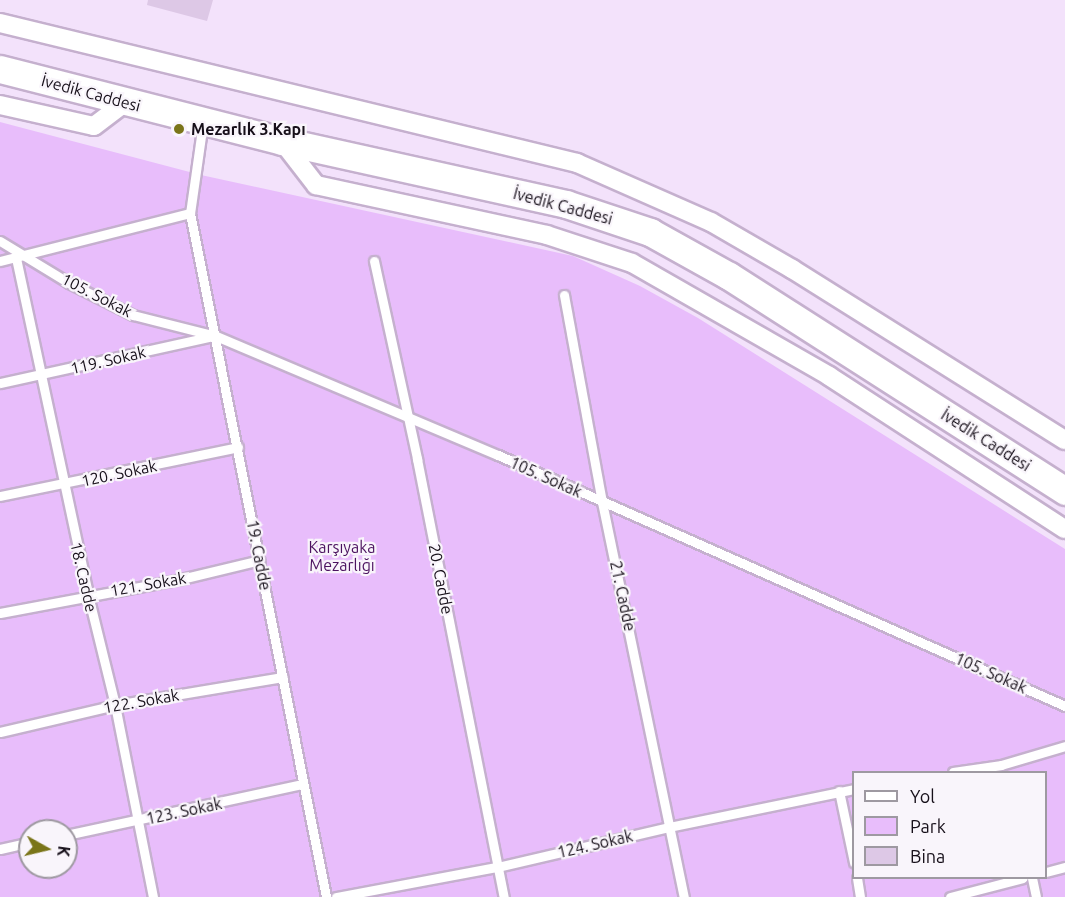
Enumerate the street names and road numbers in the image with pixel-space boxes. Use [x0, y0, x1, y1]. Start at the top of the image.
street label: İvedik Caddesi [39, 71, 143, 115]
street label: İvedik Caddesi [511, 184, 615, 228]
street label: 105. Sokak [58, 269, 136, 321]
street label: 119. Sokak [68, 342, 148, 378]
street label: İvedik Caddesi [938, 405, 1034, 475]
street label: 105. Sokak [507, 453, 585, 501]
street label: 120. Sokak [79, 456, 159, 490]
street label: 19. Cadde [243, 518, 275, 592]
street label: 18. Cadde [67, 540, 101, 614]
street label: 20. Cadde [425, 542, 457, 616]
street label: 21. Cadde [606, 559, 640, 633]
street label: 121. Sokak [109, 568, 187, 600]
street label: 105. Sokak [952, 649, 1030, 697]
street label: 122. Sokak [102, 685, 180, 717]
street label: 123. Sokak [144, 794, 224, 828]
street label: 124. Sokak [555, 826, 635, 862]

